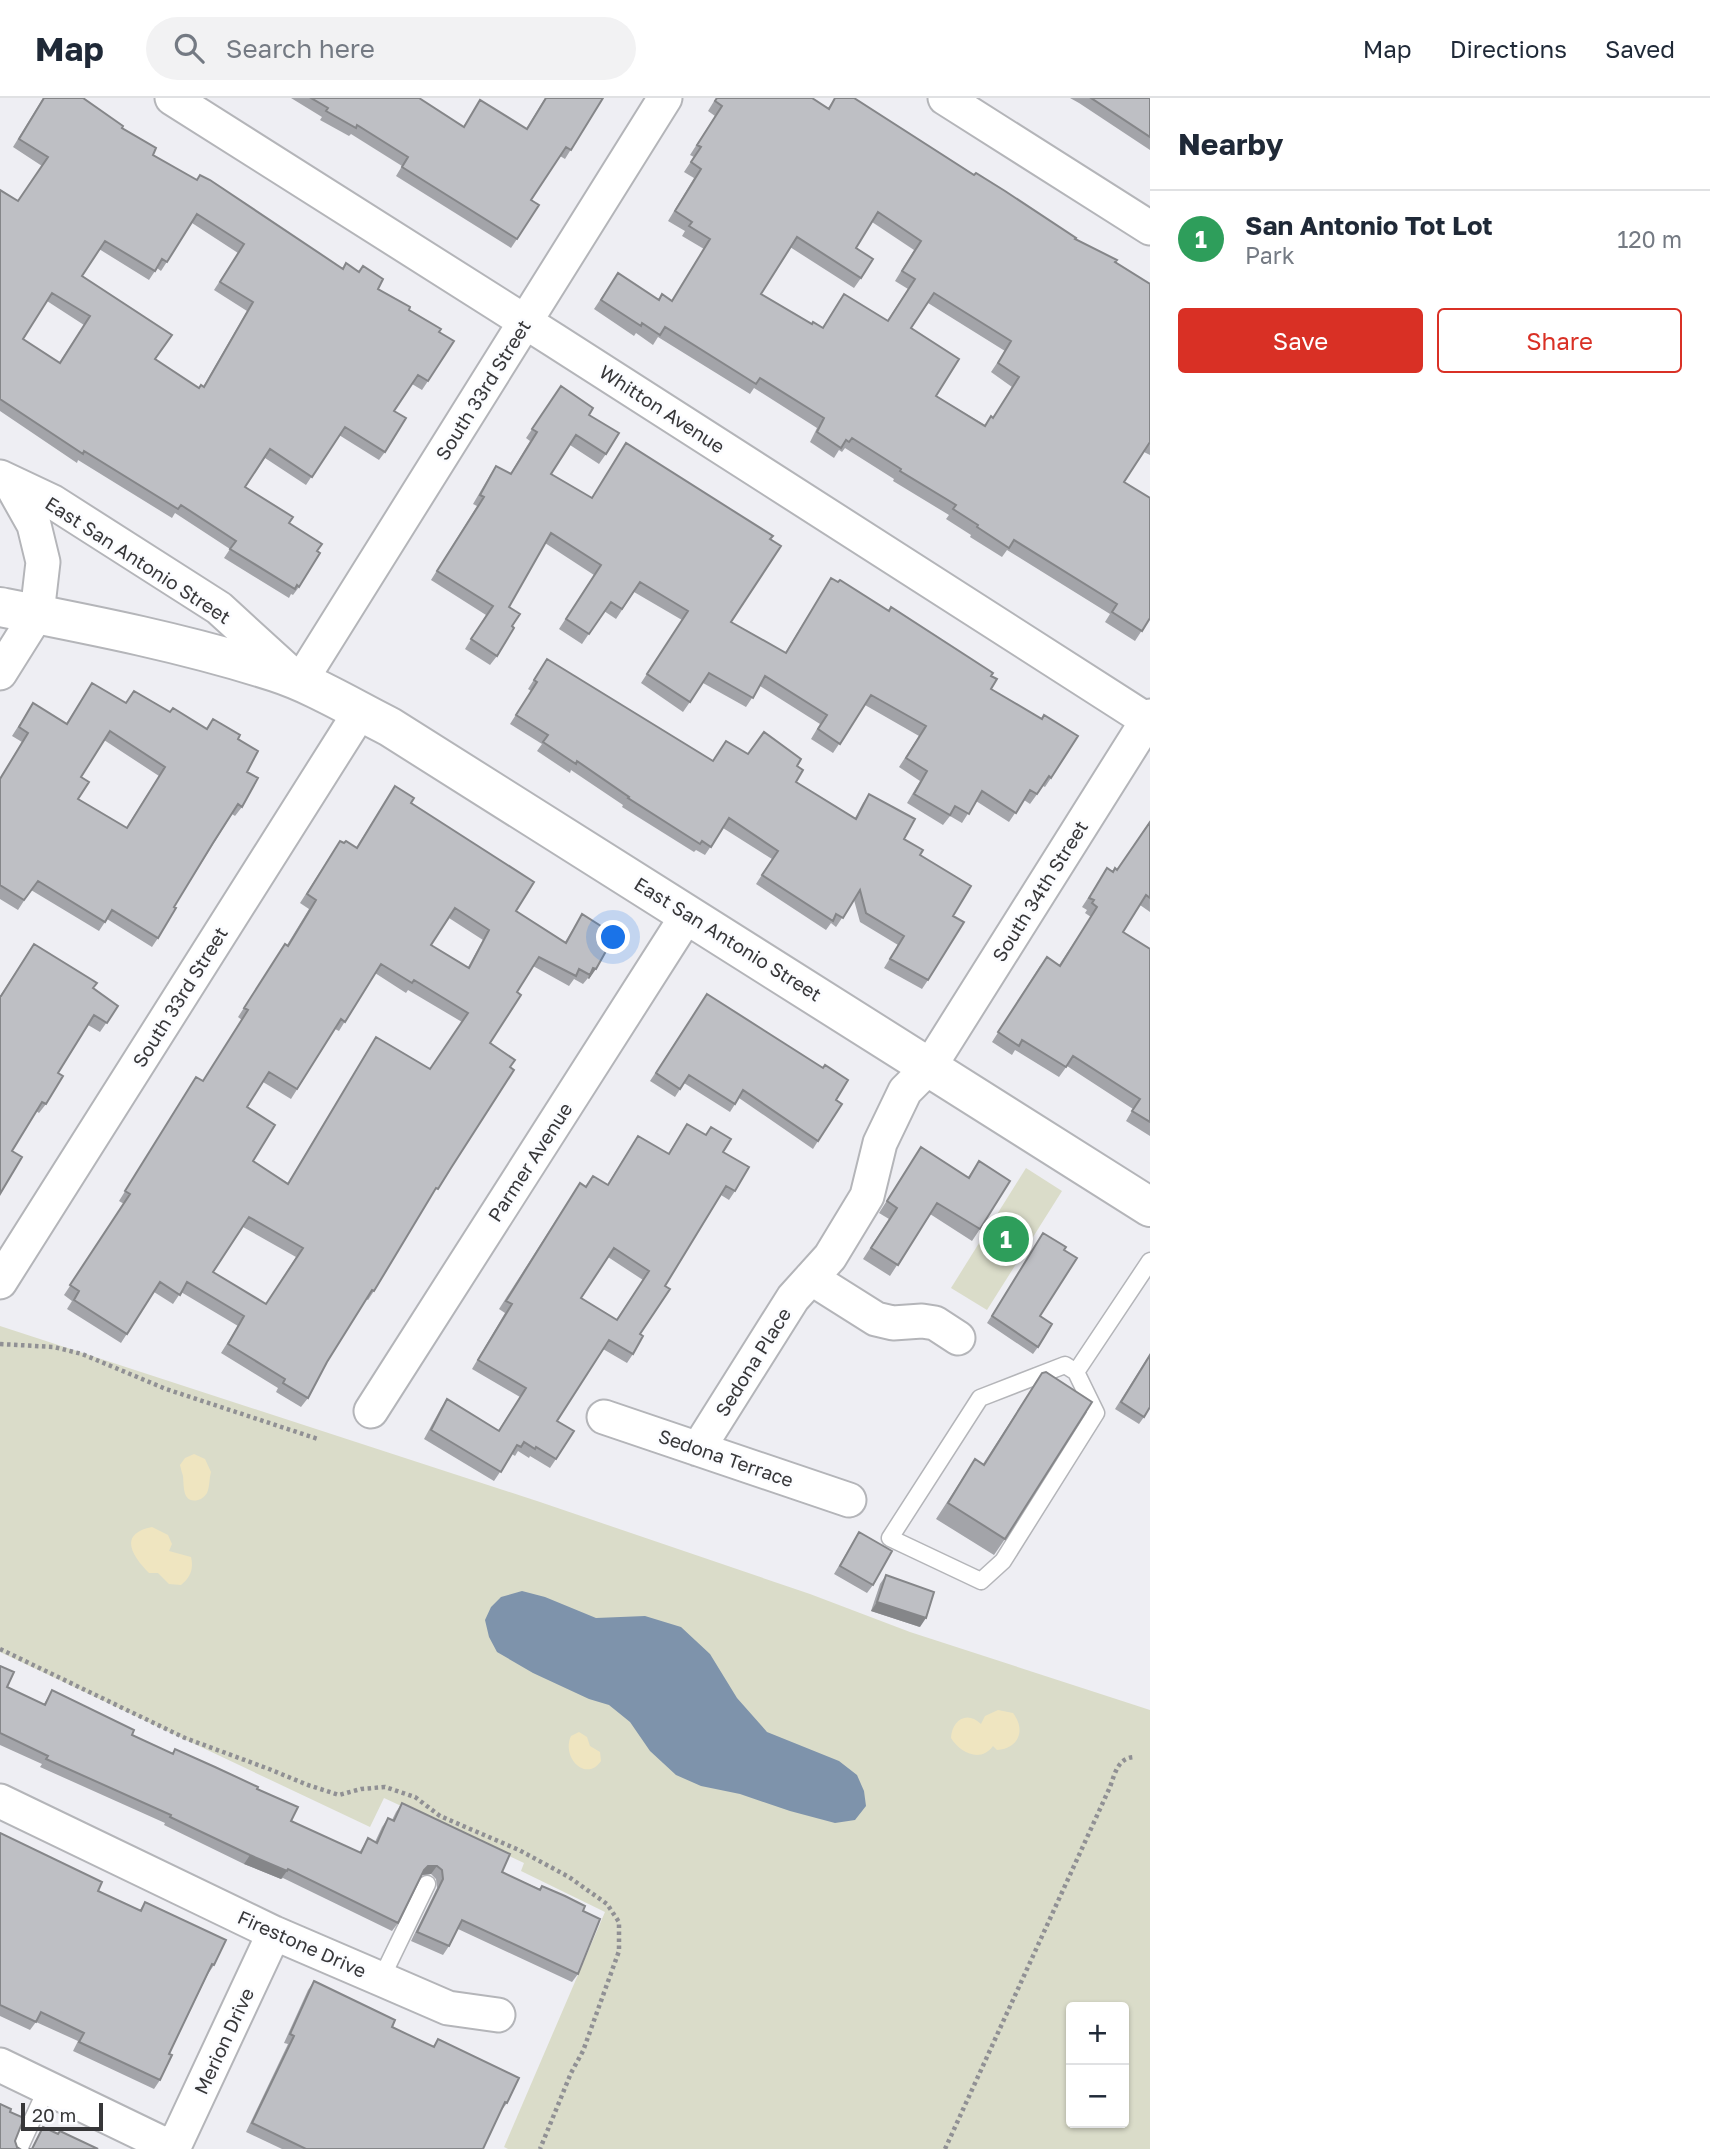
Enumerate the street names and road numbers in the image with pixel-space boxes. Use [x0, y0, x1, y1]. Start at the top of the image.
street label: South 33rd Street [430, 315, 535, 464]
street label: Whitton Avenue [595, 359, 729, 458]
street label: East San Antonio Street [41, 491, 235, 628]
street label: South 34th Street [987, 816, 1092, 966]
street label: East San Antonio Street [630, 872, 826, 1006]
street label: South 33rd Street [127, 922, 232, 1071]
street label: Parmer Avenue [483, 1098, 577, 1226]
street label: Sedona Place [710, 1303, 795, 1420]
street label: Sedona Terrace [656, 1424, 797, 1491]
street label: Firestone Drive [234, 1905, 370, 1982]
street label: Merion Drive [189, 1984, 258, 2098]

